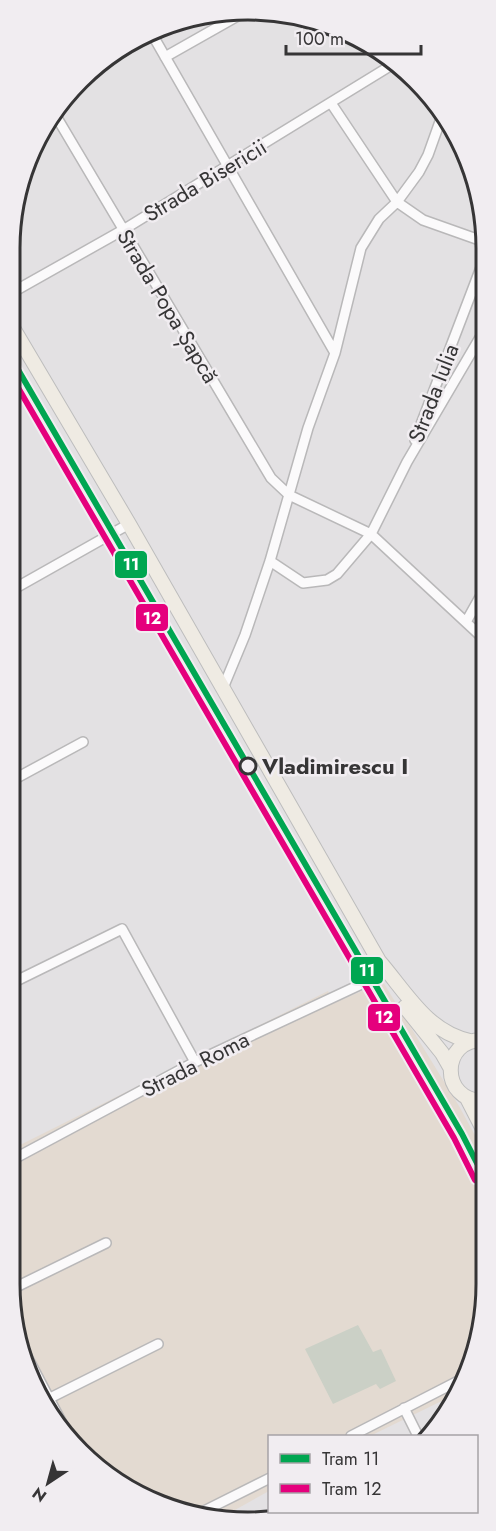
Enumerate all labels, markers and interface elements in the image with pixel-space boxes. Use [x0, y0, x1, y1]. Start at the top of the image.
scale bar [286, 18, 421, 56]
text: 100 m [295, 26, 344, 52]
street label: Strada Bisericii [137, 131, 273, 229]
street label: Strada Popa Șapcă [109, 223, 227, 389]
street label: Strada Iulia [400, 339, 466, 447]
line badge: 11 [114, 550, 148, 579]
text: 11 [123, 553, 139, 576]
line badge: 12 [135, 603, 169, 632]
text: 12 [143, 607, 161, 630]
place label: Vladimirescu I [261, 750, 408, 782]
marker: Vladimirescu I [239, 757, 257, 775]
line badge: 11 [350, 956, 384, 985]
text: 11 [359, 959, 375, 982]
line badge: 12 [367, 1003, 401, 1032]
text: 12 [375, 1006, 393, 1029]
street label: Strada Roma [135, 1023, 255, 1105]
legend [268, 1435, 478, 1513]
text: Tram 11 [322, 1446, 379, 1472]
north arrow [18, 1453, 78, 1513]
text: Tram 12 [322, 1476, 382, 1502]
text: N [28, 1482, 51, 1508]

